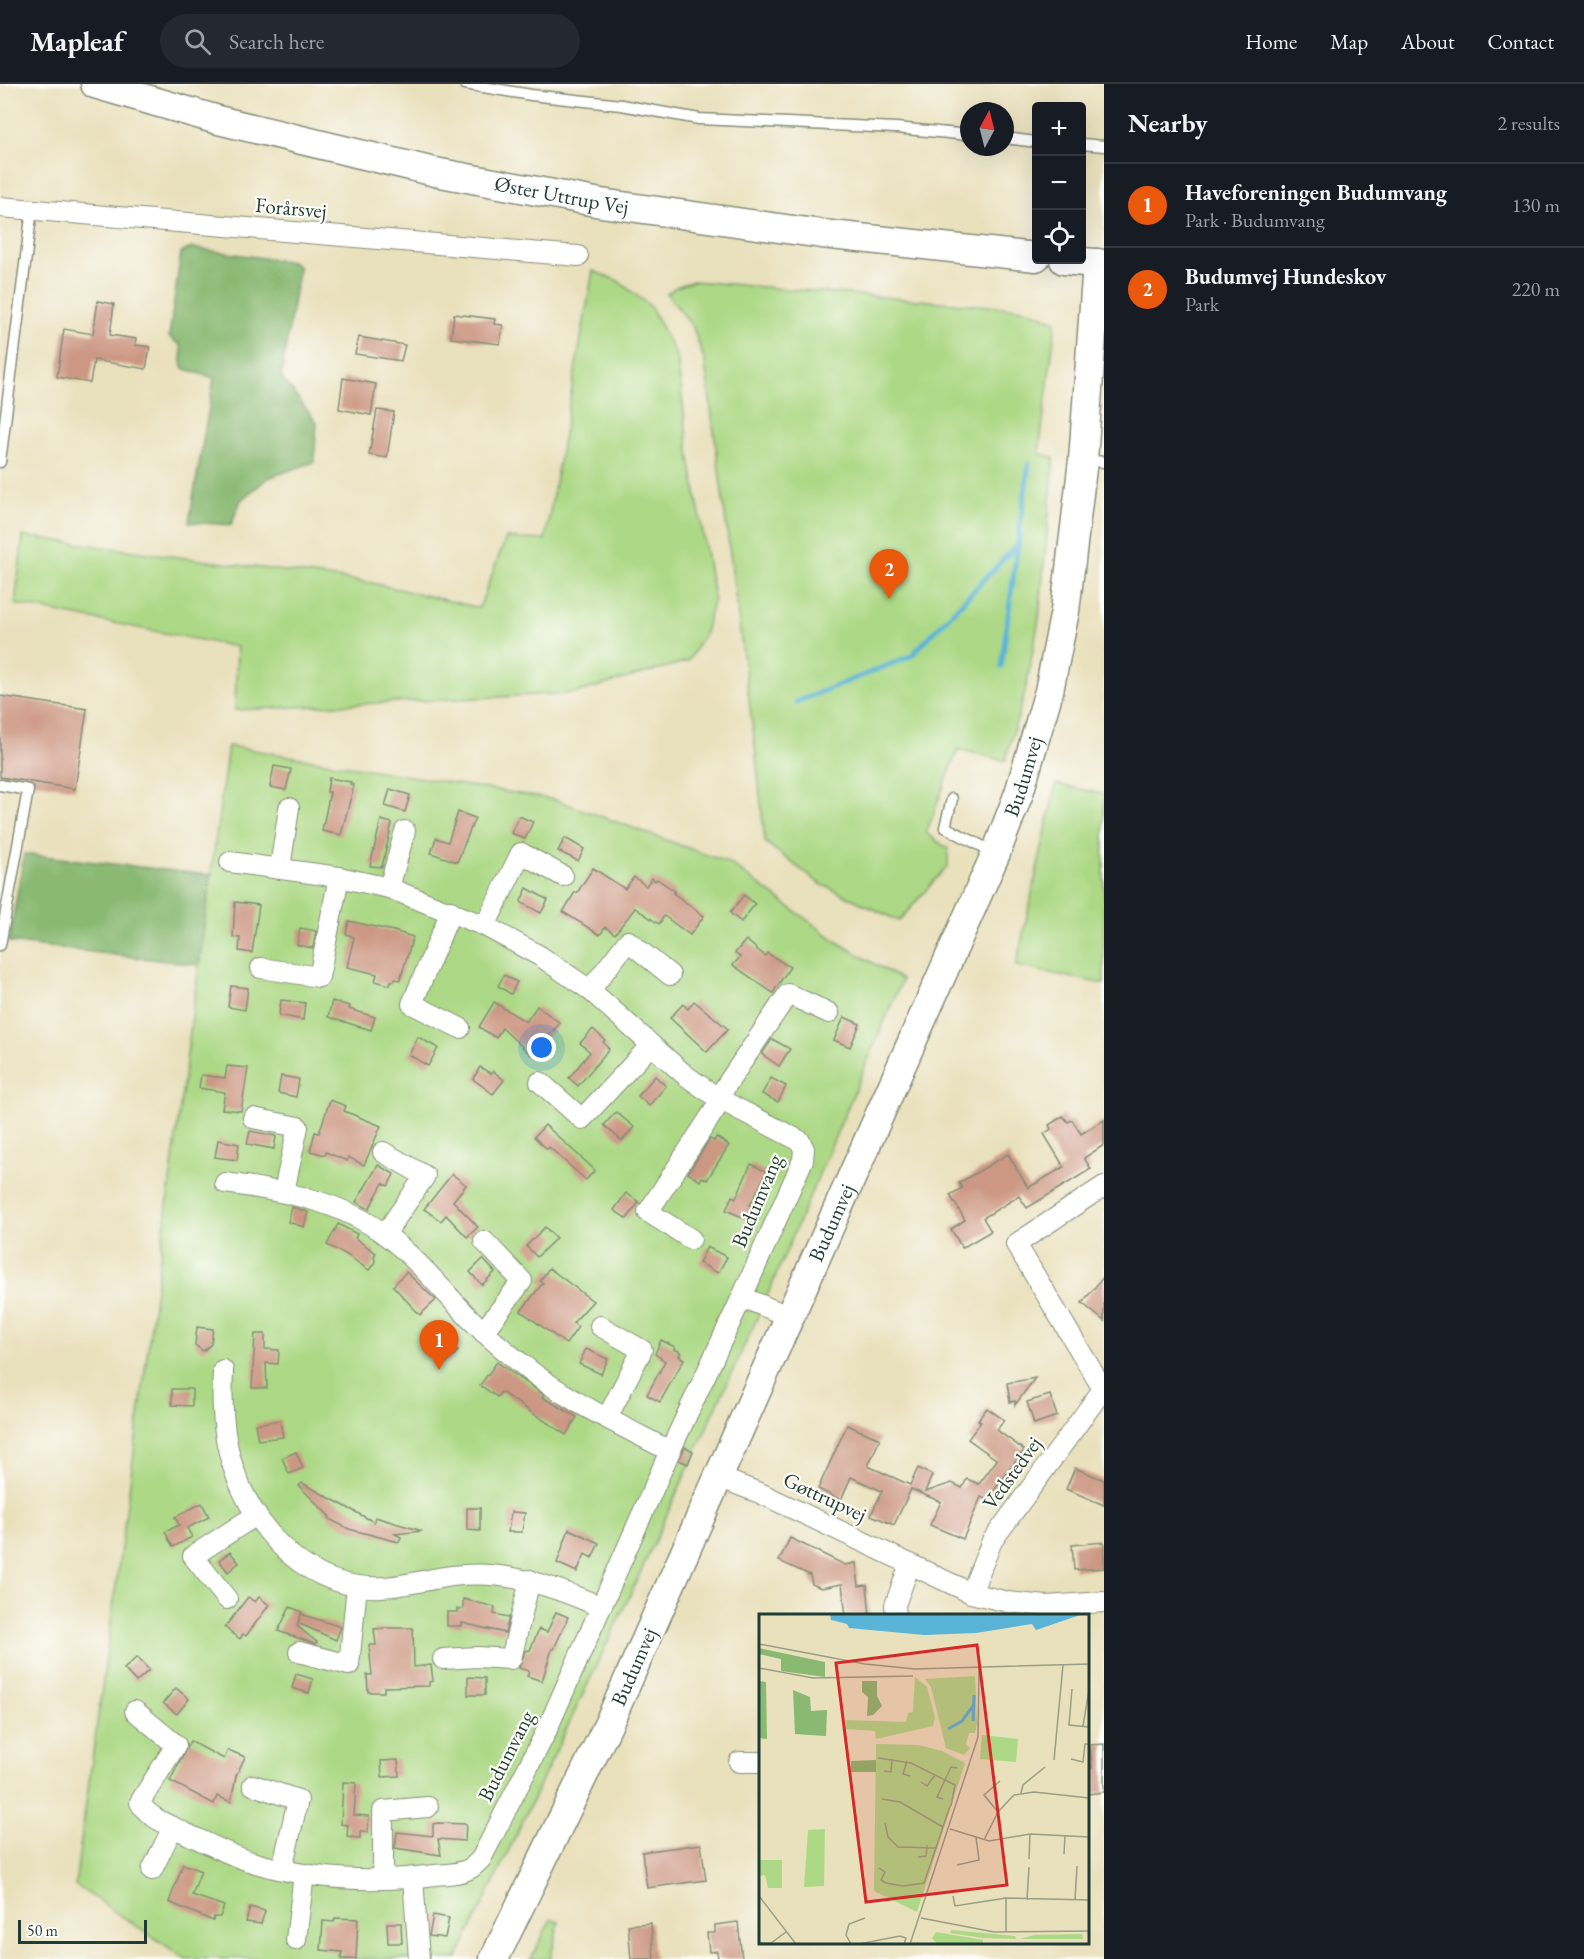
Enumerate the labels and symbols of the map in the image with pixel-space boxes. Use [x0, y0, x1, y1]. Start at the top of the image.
north arrow [960, 102, 1014, 156]
street label: Øster Uttrup Vej [492, 169, 630, 220]
street label: Forårsvej [254, 191, 328, 224]
pin: 2 [870, 550, 908, 599]
street label: Budumvej [997, 733, 1048, 820]
your location [527, 1033, 556, 1062]
street label: Budumvang [725, 1149, 789, 1251]
street label: Budumvej [802, 1179, 860, 1266]
pin: 1 [420, 1320, 458, 1370]
street label: Vedstedvej [976, 1431, 1047, 1515]
street label: Gøttrupvej [779, 1466, 871, 1528]
inset map [759, 1614, 1089, 1944]
street label: Budumvej [604, 1623, 663, 1710]
street label: Budumvang [471, 1705, 540, 1806]
scale bar [18, 1917, 147, 1944]

